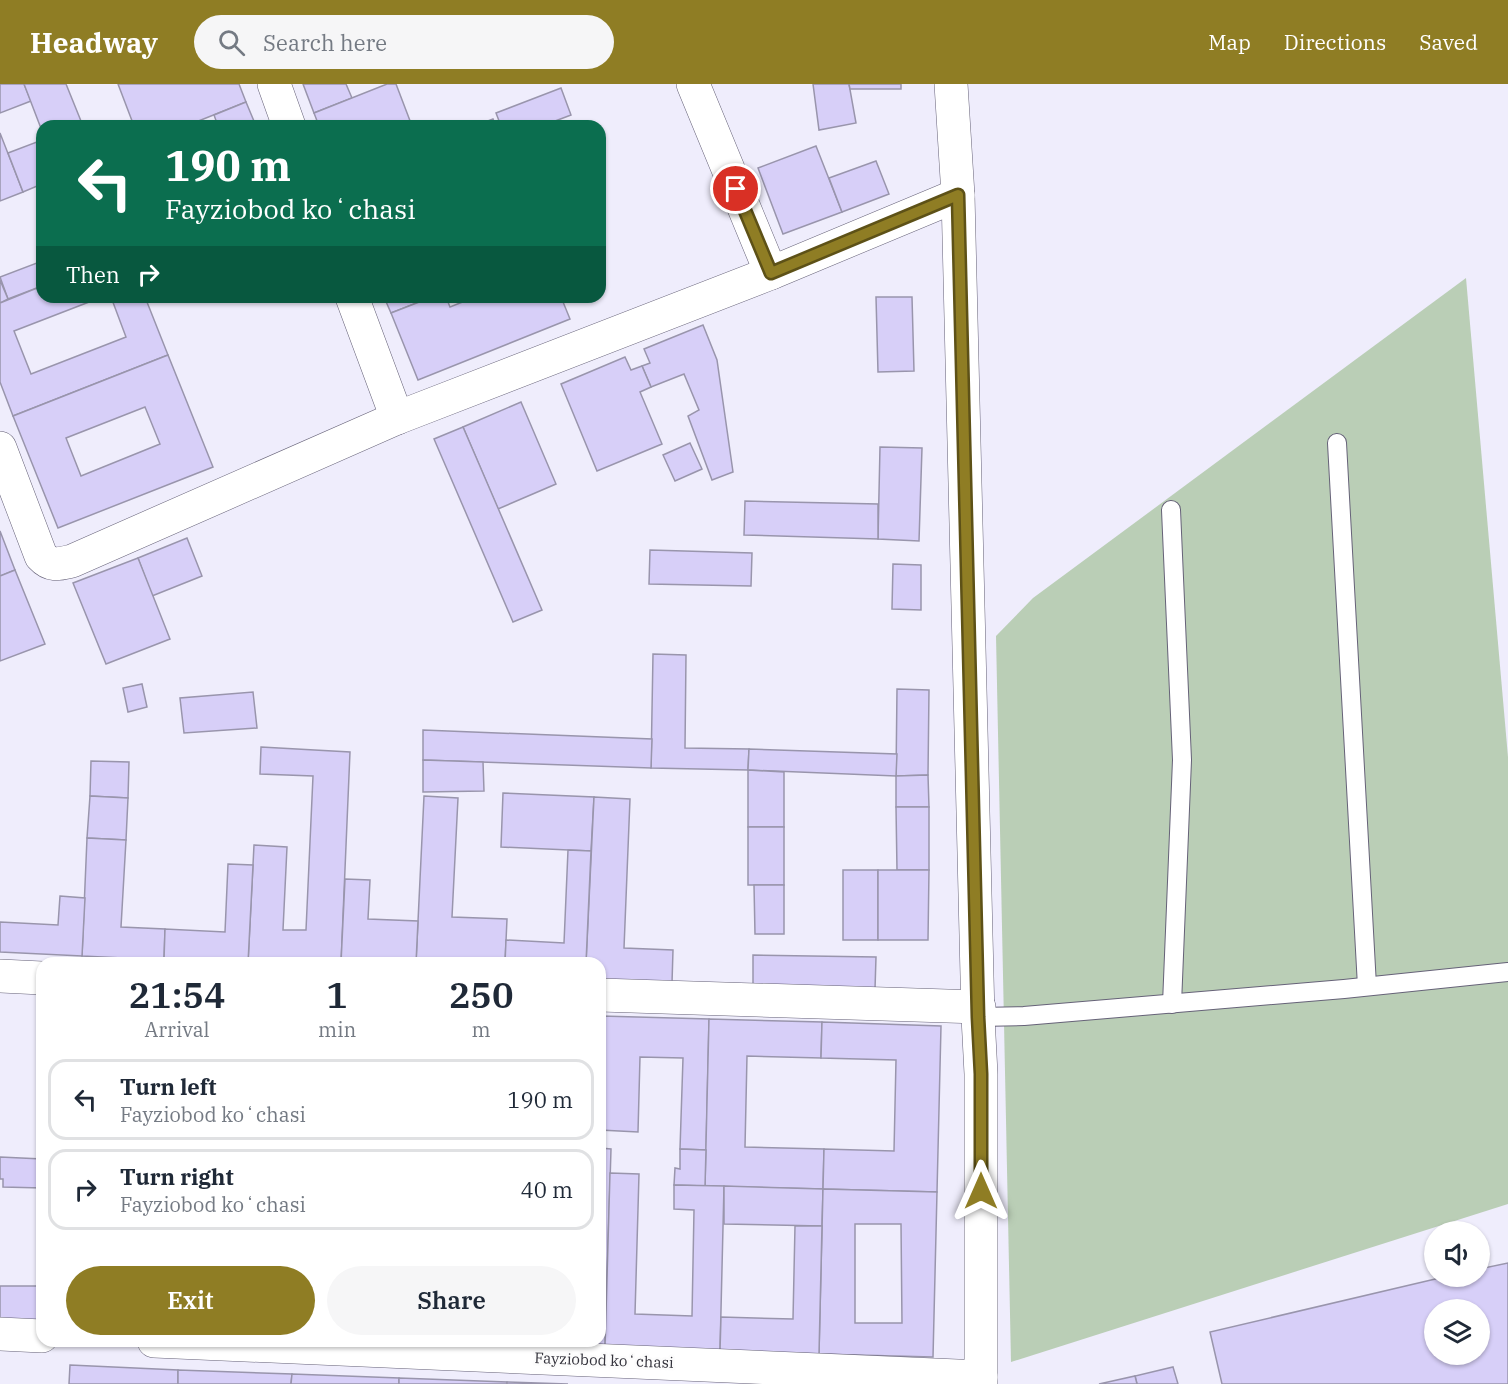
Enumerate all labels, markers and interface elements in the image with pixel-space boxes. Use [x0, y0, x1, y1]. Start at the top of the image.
search box [194, 15, 614, 69]
text: Headway [30, 24, 158, 61]
icon: search [215, 26, 248, 59]
text: Search here [263, 28, 387, 57]
text: Map [1208, 28, 1251, 56]
text: Directions [1284, 28, 1386, 56]
text: Saved [1419, 28, 1478, 56]
text: 190 m [165, 138, 291, 193]
icon: left [66, 144, 144, 222]
pin [710, 163, 761, 214]
icon: arrive [719, 172, 752, 205]
text: Fayziobod koʻchasi [165, 191, 416, 226]
icon: right [132, 258, 165, 291]
text: Then [66, 260, 120, 289]
text: 21:54 [128, 971, 226, 1018]
text: 1 [326, 971, 348, 1018]
text: 250 [449, 971, 514, 1018]
text: Arrival [144, 1016, 210, 1043]
text: min [318, 1016, 356, 1043]
text: m [472, 1016, 491, 1043]
text: Turn left [120, 1072, 216, 1101]
icon: left [69, 1083, 102, 1116]
text: 190 m [507, 1085, 573, 1114]
text: Fayziobod koʻchasi [120, 1101, 306, 1128]
position arrow [949, 1159, 1013, 1223]
text: Turn right [120, 1162, 234, 1191]
icon: right [69, 1173, 102, 1206]
text: 40 m [521, 1175, 573, 1204]
text: Fayziobod koʻchasi [120, 1191, 306, 1218]
map controls [1424, 1221, 1490, 1365]
button: sound [1424, 1221, 1490, 1287]
button: Exit [66, 1266, 315, 1335]
button: Share [327, 1266, 576, 1335]
button: layers [1424, 1299, 1490, 1365]
street label: Fayziobod koʻchasi [534, 1348, 674, 1372]

